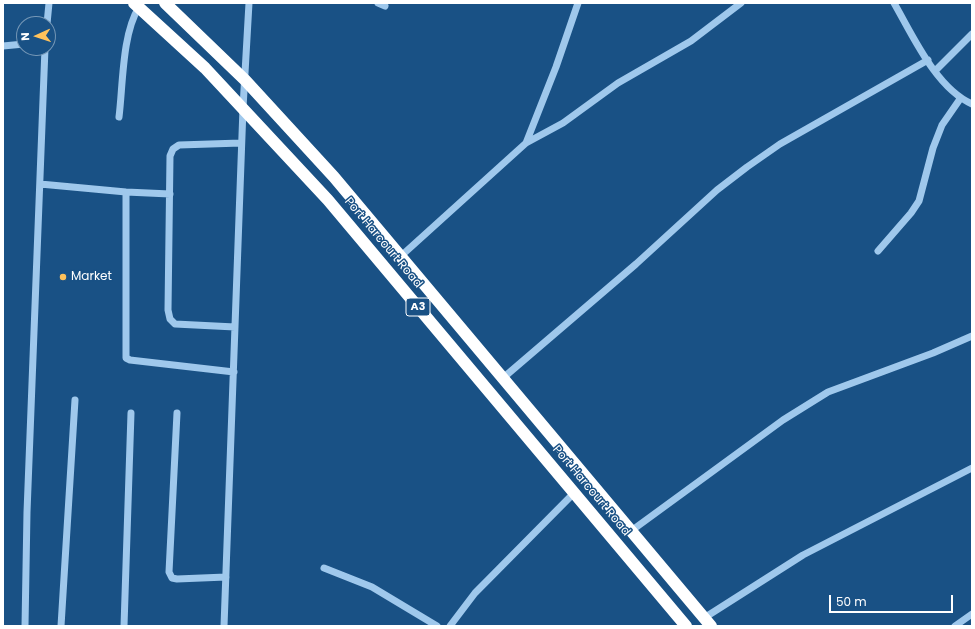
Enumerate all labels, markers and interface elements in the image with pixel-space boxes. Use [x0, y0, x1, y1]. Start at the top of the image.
north arrow [16, 16, 56, 56]
text: N [17, 32, 33, 41]
street label: Port Harcourt Road [341, 195, 425, 291]
place label: Market [71, 270, 112, 284]
marker: Market [58, 272, 68, 282]
road number: A3 [406, 298, 430, 316]
street label: Port Harcourt Road [549, 443, 633, 539]
scale bar [831, 587, 955, 613]
text: 50 m [836, 593, 867, 610]

